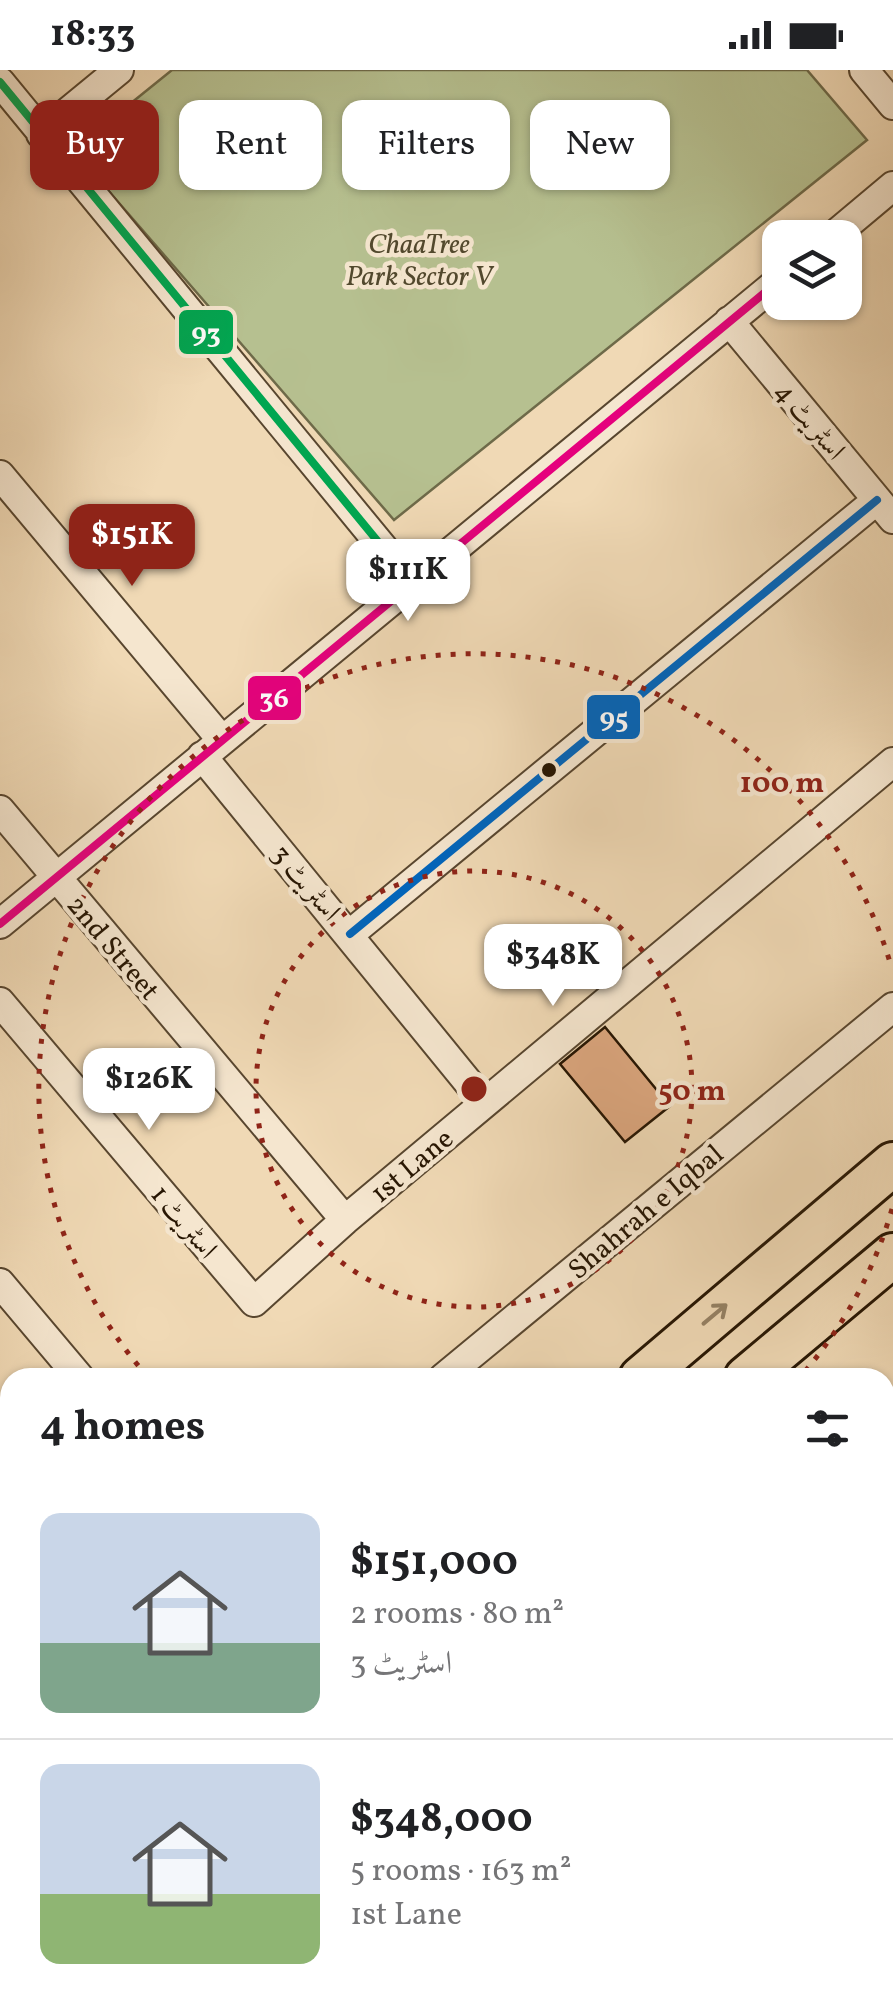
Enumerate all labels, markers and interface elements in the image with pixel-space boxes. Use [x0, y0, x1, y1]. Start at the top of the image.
text: 18:33 [50, 9, 135, 62]
chip: Buy [30, 100, 159, 190]
chip: Rent [179, 100, 322, 190]
chip: Filters [342, 100, 510, 190]
chip: New [530, 100, 670, 190]
map controls [762, 220, 862, 320]
button: layers [762, 220, 862, 320]
park label: ChaaTree Park Sector V [346, 226, 495, 297]
line badge: 93 [177, 308, 235, 356]
text: 93 [191, 315, 221, 354]
street label: اسٹریٹ 4 [765, 374, 854, 469]
pin: $151K [62, 504, 202, 589]
text: $151K [91, 514, 173, 558]
pin: $111K [338, 539, 478, 624]
text: $111K [368, 549, 448, 593]
line badge: 36 [246, 674, 303, 722]
text: 36 [259, 680, 289, 719]
line badge: 95 [585, 693, 642, 741]
text: 95 [600, 700, 628, 739]
unlabelled marker [539, 760, 559, 780]
text: 100 m [740, 763, 824, 805]
street label: اسٹریٹ 3 [261, 837, 349, 930]
street label: 2nd Street [56, 888, 168, 1010]
pin: $348K [483, 924, 623, 1009]
text: $348K [506, 934, 600, 978]
pin: $126K [79, 1048, 219, 1133]
text: $126K [105, 1058, 193, 1102]
centre of rings [456, 1071, 492, 1107]
text: 50 m [658, 1071, 726, 1113]
street label: 1st Lane [363, 1121, 463, 1213]
street label: Shahrah e Iqbal [560, 1136, 733, 1290]
street label: اسٹریٹ 1 [140, 1177, 226, 1268]
one-way arrow [702, 1304, 728, 1326]
text: 4 homes [40, 1399, 205, 1458]
icon: filters [800, 1401, 855, 1456]
text: $151,000 [350, 1534, 518, 1593]
icon: home [120, 1553, 240, 1673]
text: 2 rooms · 80 m² [350, 1593, 564, 1637]
text: اسٹریٹ 3 [350, 1643, 452, 1687]
text: $348,000 [350, 1791, 533, 1850]
icon: home [120, 1804, 240, 1924]
text: 5 rooms · 163 m² [350, 1850, 572, 1894]
text: 1st Lane [350, 1894, 462, 1938]

